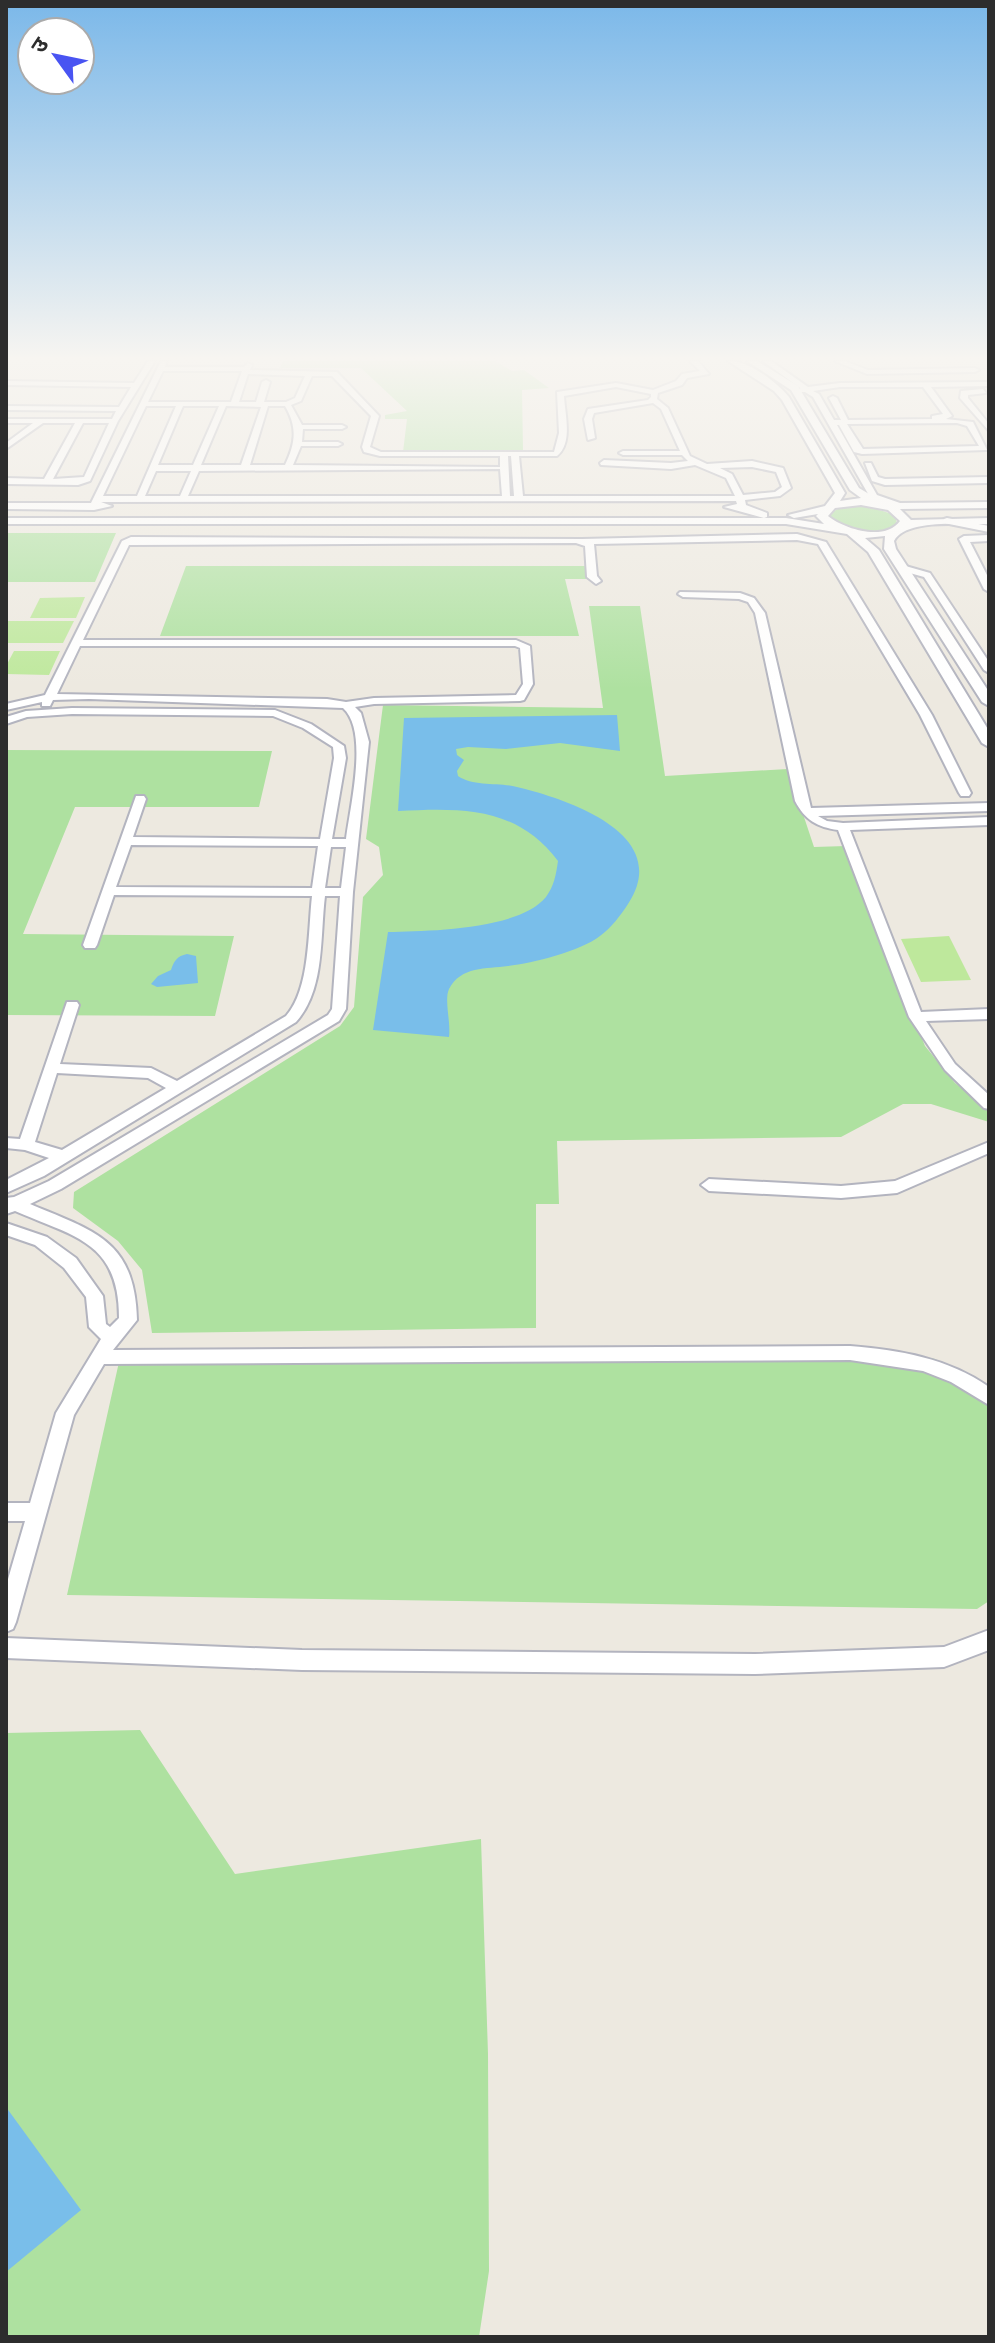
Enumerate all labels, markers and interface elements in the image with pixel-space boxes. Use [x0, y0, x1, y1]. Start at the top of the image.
north arrow [16, 16, 96, 96]
text: उ [26, 32, 54, 58]

